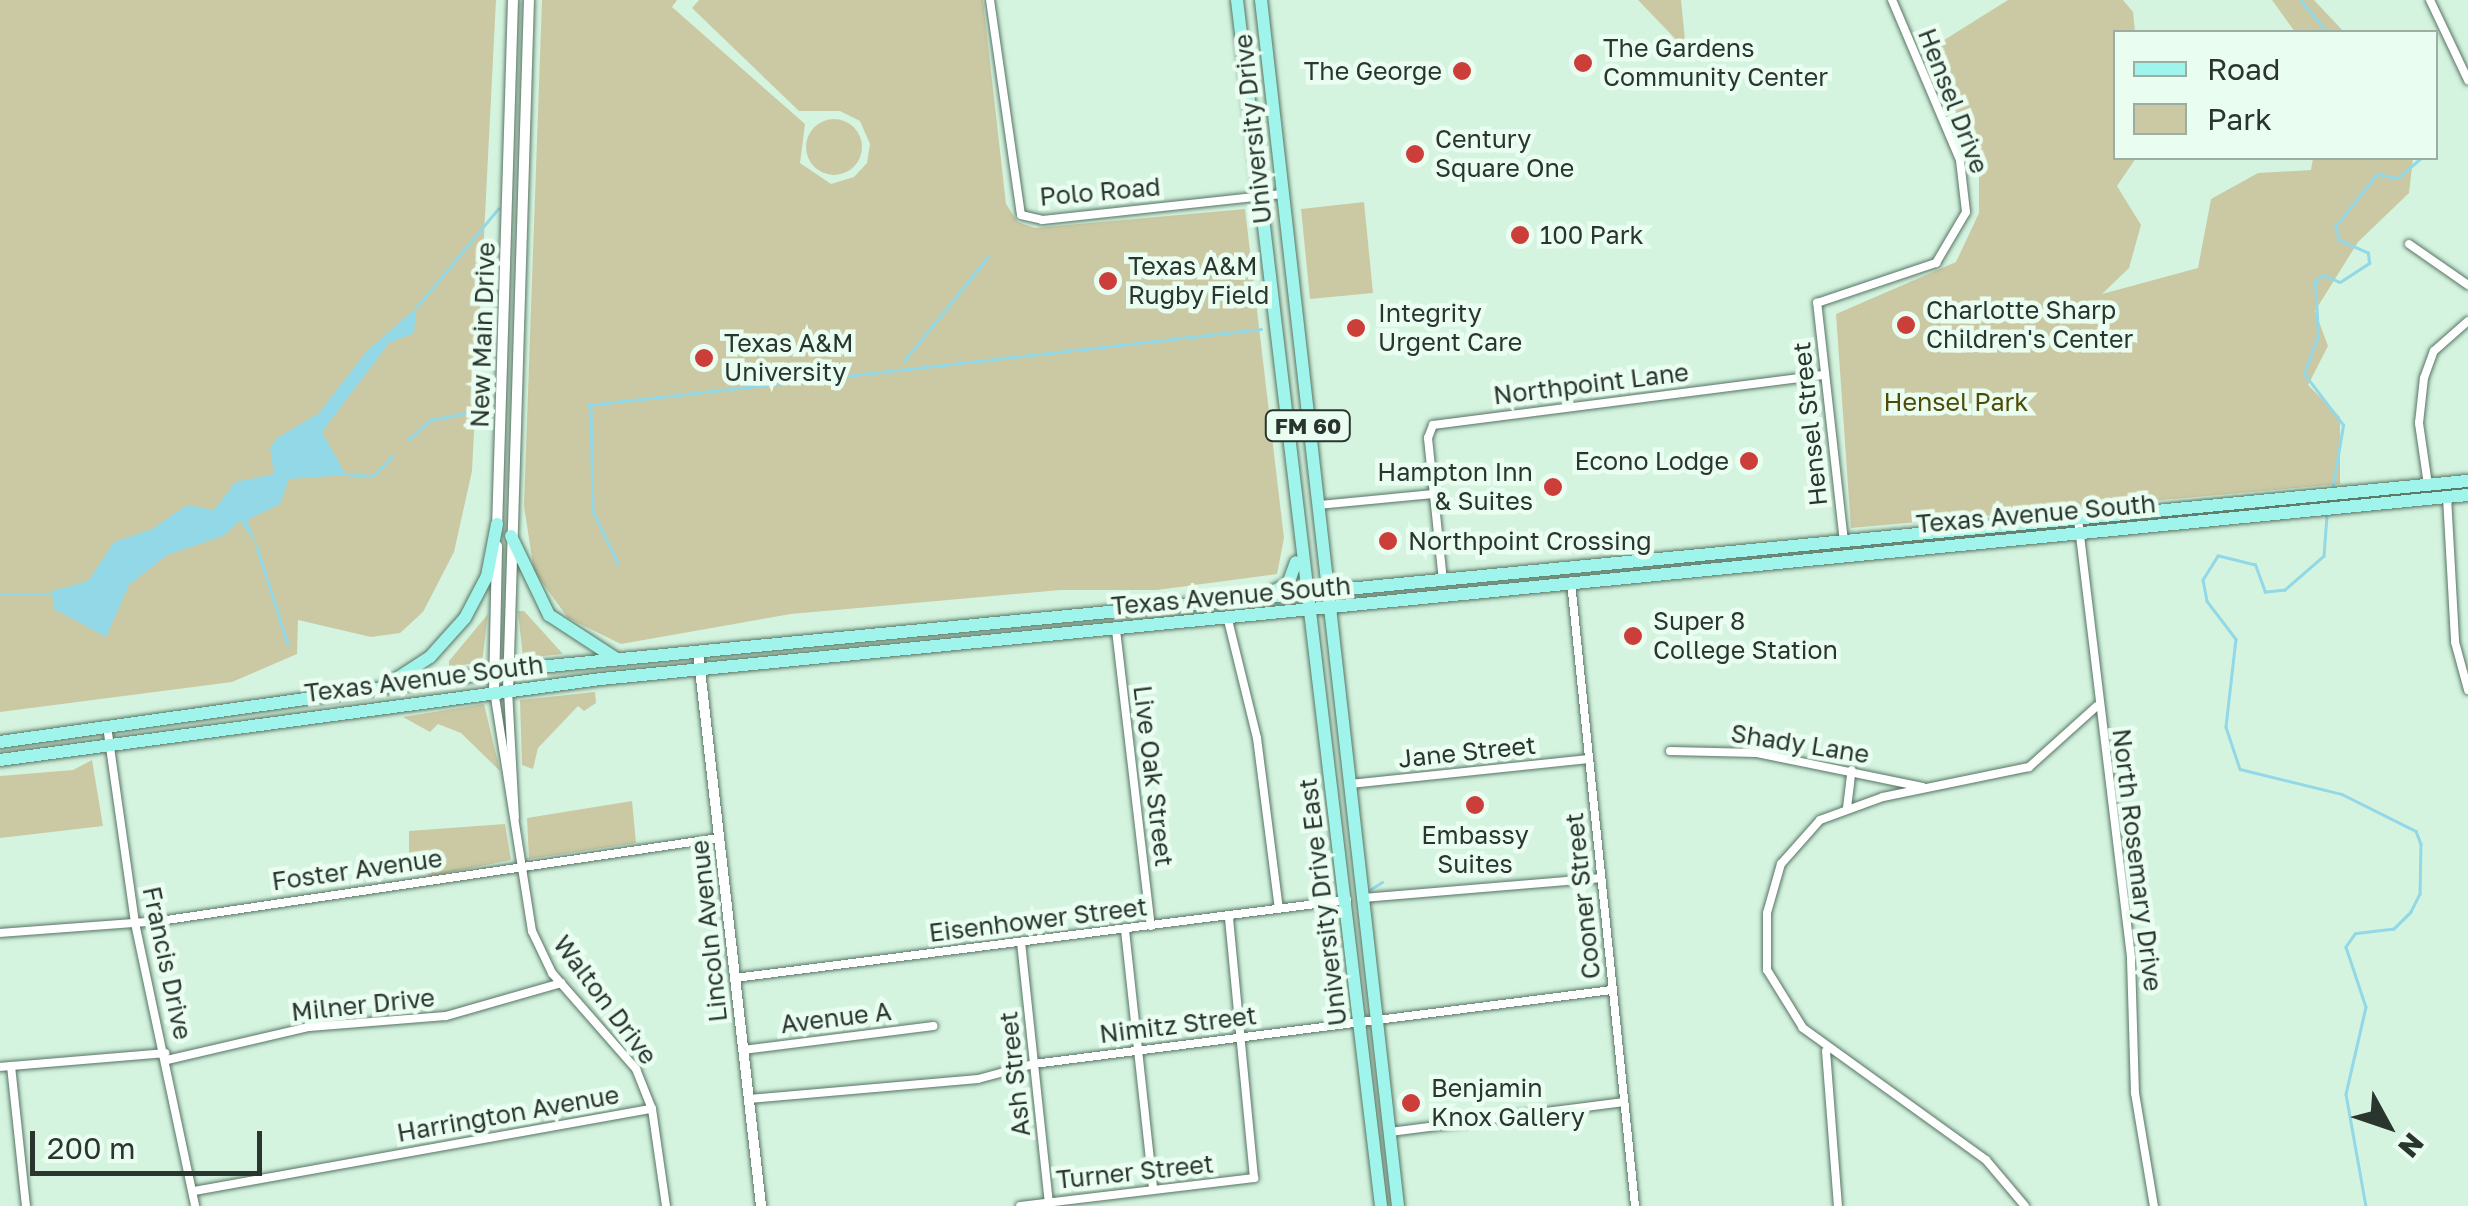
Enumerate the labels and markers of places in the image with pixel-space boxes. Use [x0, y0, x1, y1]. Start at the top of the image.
place label: The Gardens Community Center [1603, 34, 1828, 93]
marker: The Gardens Community Center [1572, 52, 1594, 74]
place label: The George [1304, 56, 1442, 86]
marker: The George [1451, 60, 1473, 82]
place label: Century Square One [1435, 125, 1574, 184]
marker: Century Square One [1404, 143, 1426, 165]
place label: 100 Park [1540, 220, 1643, 250]
marker: 100 Park [1509, 224, 1531, 246]
place label: Texas A&M Rugby Field [1128, 252, 1269, 311]
marker: Texas A&M Rugby Field [1097, 270, 1119, 292]
place label: Charlotte Sharp Children's Center [1926, 296, 2133, 355]
place label: Integrity Urgent Care [1378, 299, 1522, 358]
marker: Charlotte Sharp Children's Center [1895, 314, 1917, 336]
marker: Integrity Urgent Care [1343, 315, 1369, 341]
place label: Texas A&M University [724, 329, 853, 388]
marker: Texas A&M University [693, 347, 715, 369]
place label: Econo Lodge [1575, 446, 1729, 476]
marker: Econo Lodge [1738, 450, 1760, 472]
place label: Hampton Inn & Suites [1377, 458, 1533, 517]
marker: Hampton Inn & Suites [1542, 476, 1564, 498]
place label: Northpoint Crossing [1408, 526, 1652, 556]
marker: Northpoint Crossing [1377, 530, 1399, 552]
place label: Super 8 College Station [1653, 607, 1838, 666]
marker: Super 8 College Station [1622, 625, 1644, 647]
marker: Embassy Suites [1464, 794, 1486, 816]
place label: Embassy Suites [1421, 821, 1529, 880]
place label: Benjamin Knox Gallery [1431, 1074, 1585, 1133]
marker: Benjamin Knox Gallery [1400, 1092, 1422, 1114]

